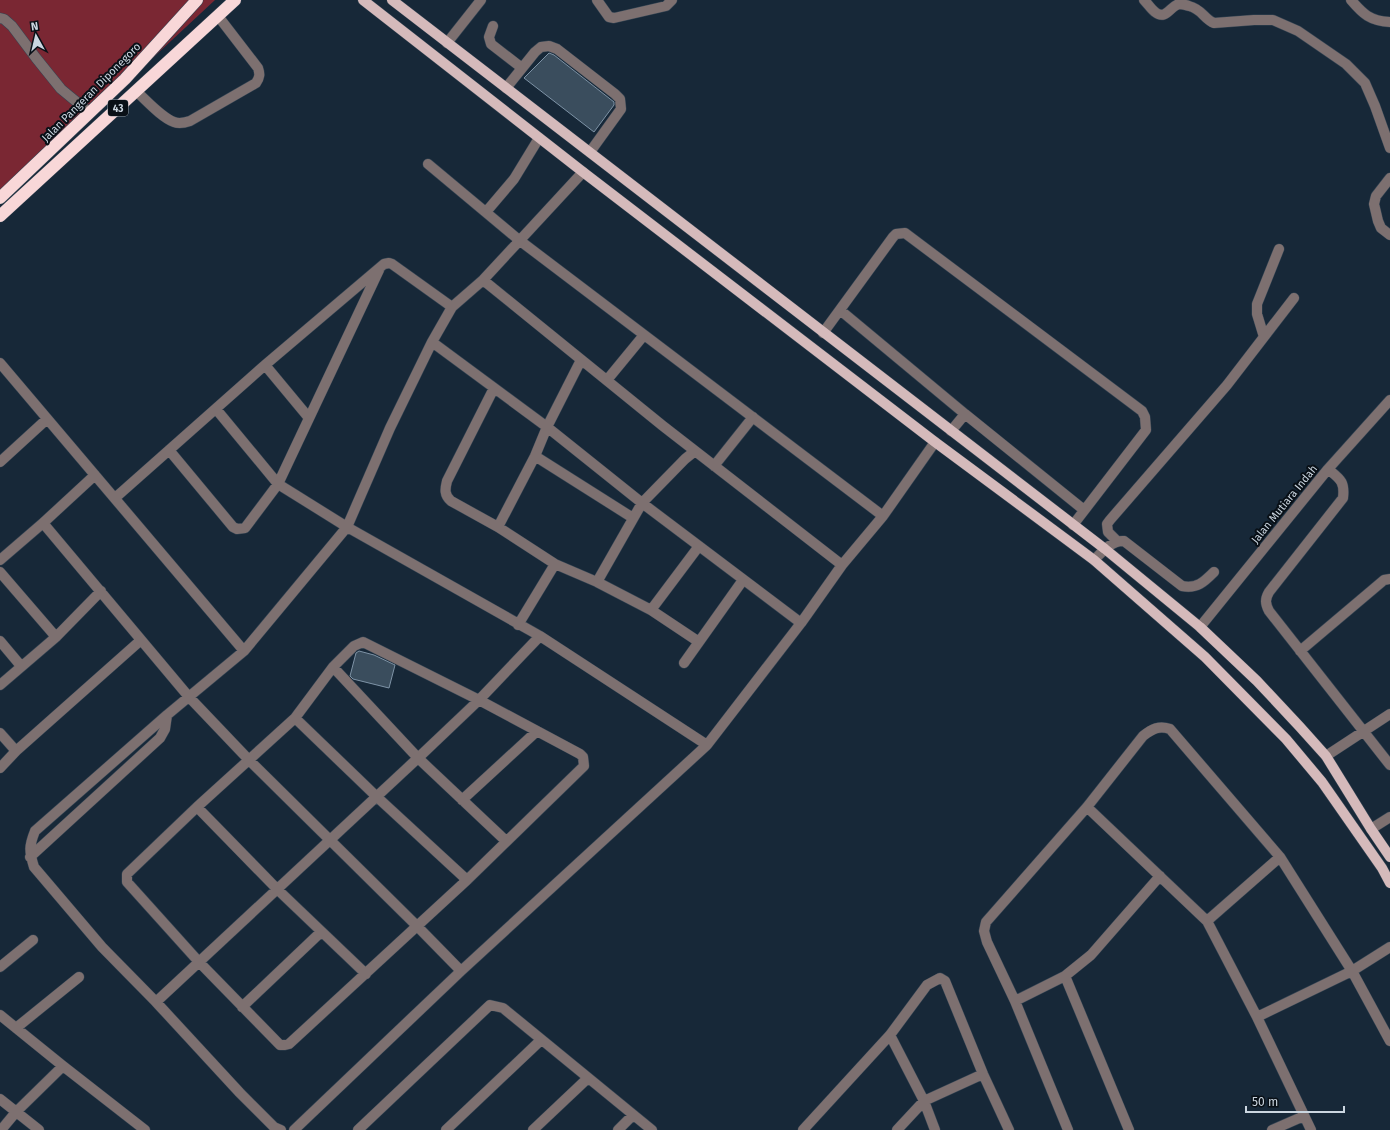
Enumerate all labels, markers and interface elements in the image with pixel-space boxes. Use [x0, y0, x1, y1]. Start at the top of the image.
north arrow [16, 16, 56, 56]
text: N [30, 20, 39, 34]
street label: Jalan Pangeran Diponegoro [39, 40, 144, 145]
road number: 43 [108, 100, 128, 116]
street label: Jalan Mutiara Indah [1249, 462, 1320, 546]
scale bar [1246, 1088, 1344, 1114]
text: 50 m [1252, 1095, 1278, 1109]

